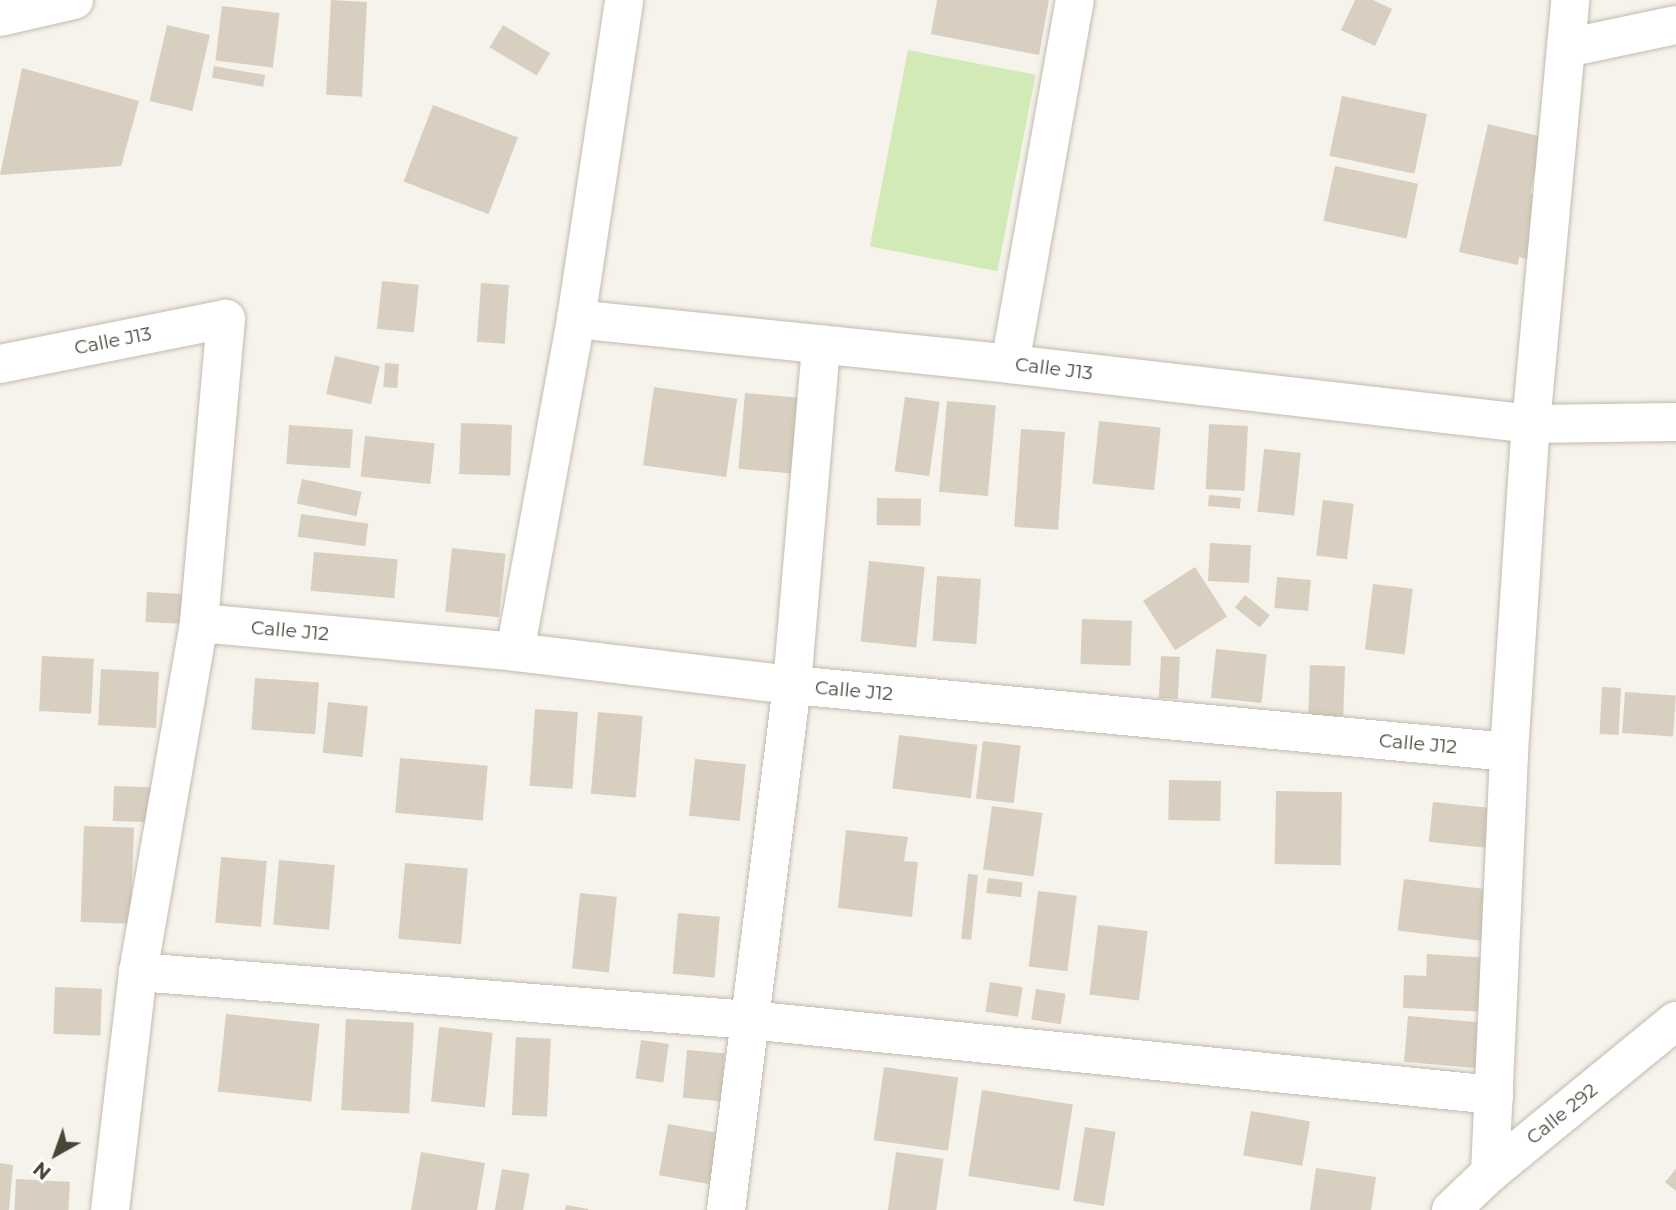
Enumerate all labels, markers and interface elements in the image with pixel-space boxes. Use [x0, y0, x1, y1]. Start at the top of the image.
street label: Calle J13 [72, 322, 154, 360]
street label: Calle J13 [1014, 353, 1094, 385]
street label: Calle J12 [250, 616, 330, 646]
street label: Calle J12 [814, 676, 894, 706]
street label: Calle J12 [1378, 729, 1458, 759]
street label: Calle 292 [1522, 1079, 1602, 1149]
north arrow [21, 1119, 91, 1189]
text: N [29, 1157, 55, 1184]

